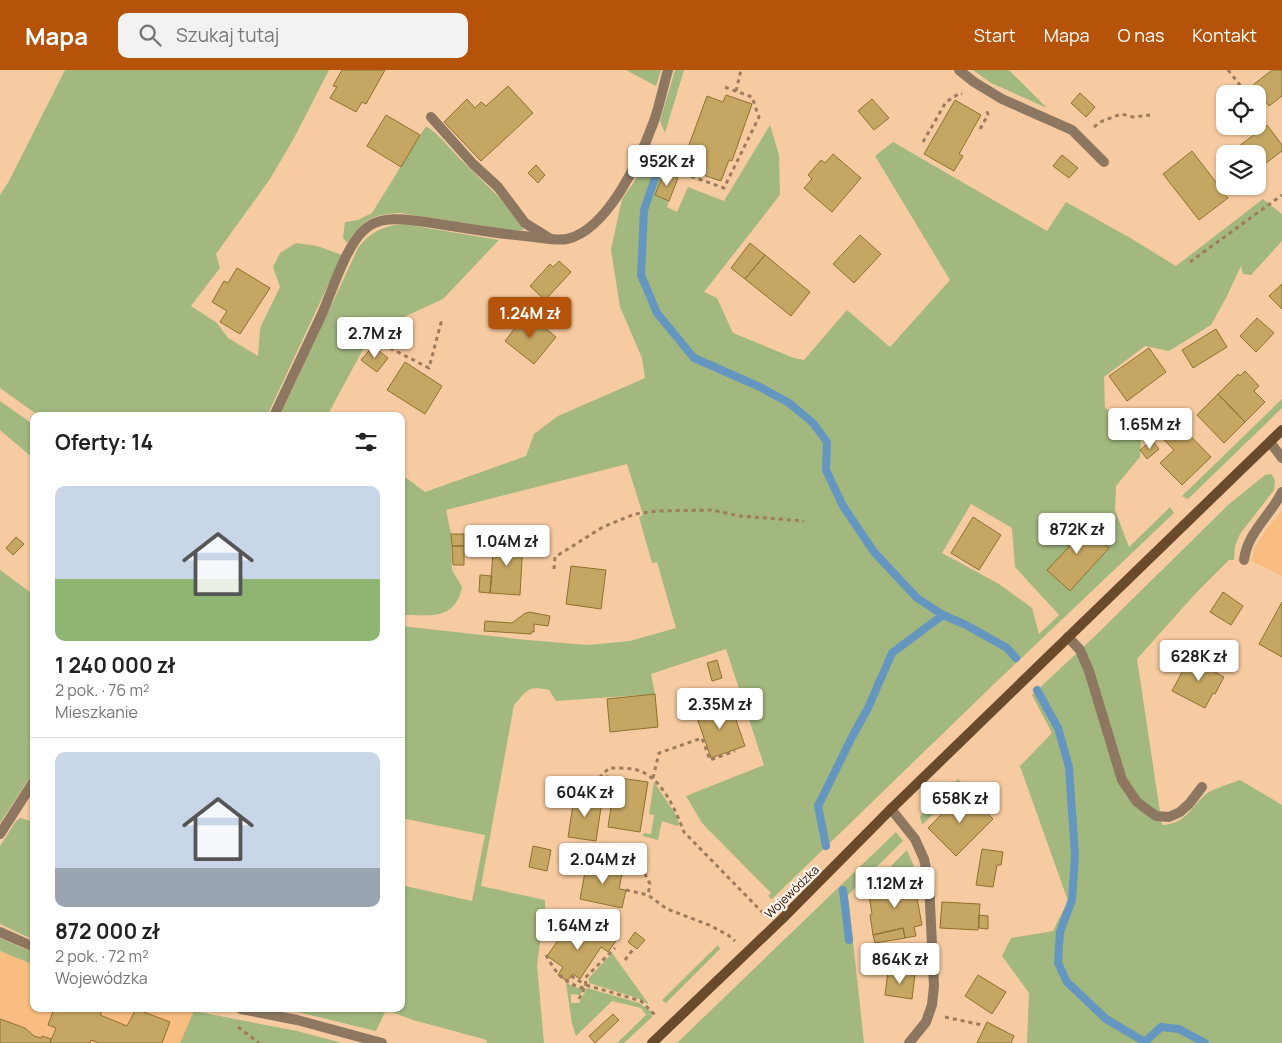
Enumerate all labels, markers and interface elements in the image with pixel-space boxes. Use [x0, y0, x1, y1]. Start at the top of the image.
search box [118, 13, 468, 58]
text: Mapa [25, 19, 88, 52]
icon: search [136, 21, 164, 49]
text: Szukaj tutaj [176, 22, 279, 48]
text: Start [974, 23, 1016, 47]
text: Mapa [1044, 23, 1090, 47]
text: O nas [1118, 23, 1164, 47]
text: Kontakt [1192, 23, 1257, 47]
map controls [1216, 85, 1266, 195]
button: locate [1216, 85, 1266, 135]
pin: 952K zł [621, 144, 713, 187]
button: layers [1216, 145, 1266, 195]
text: 952K zł [639, 150, 695, 172]
pin: 1.24M zł [478, 296, 582, 339]
text: 1.24M zł [499, 302, 561, 324]
pin: 2.7M zł [329, 316, 421, 359]
text: 2.7M zł [348, 322, 402, 344]
pin: 1.65M zł [1098, 408, 1202, 450]
text: 1.65M zł [1119, 413, 1181, 435]
text: Oferty: 14 [55, 428, 153, 456]
icon: filters [352, 428, 380, 456]
pin: 872K zł [1031, 512, 1123, 555]
text: 872K zł [1049, 518, 1105, 540]
icon: home [173, 519, 263, 609]
pin: 1.04M zł [455, 524, 559, 567]
text: 1.04M zł [476, 530, 538, 552]
pin: 628K zł [1153, 640, 1245, 682]
text: 628K zł [1171, 645, 1227, 667]
text: 1 240 000 zł [55, 651, 176, 679]
text: 2 pok. · 76 m² [55, 679, 149, 701]
pin: 2.35M zł [668, 688, 772, 730]
text: 2.35M zł [688, 693, 752, 715]
text: Mieszkanie [55, 701, 138, 723]
pin: 604K zł [539, 776, 631, 818]
text: 604K zł [556, 781, 614, 803]
pin: 658K zł [914, 782, 1006, 824]
icon: home [173, 784, 263, 874]
text: 658K zł [932, 787, 988, 809]
pin: 2.04M zł [551, 842, 655, 885]
text: 2.04M zł [570, 848, 636, 870]
street label: Wojewódzka [761, 861, 823, 922]
pin: 1.12M zł [843, 866, 947, 909]
text: 1.12M zł [867, 872, 924, 894]
pin: 1.64M zł [526, 908, 630, 951]
text: 1.64M zł [547, 914, 609, 936]
text: 872 000 zł [55, 917, 160, 945]
pin: 864K zł [854, 942, 946, 985]
text: 2 pok. · 72 m² [55, 945, 149, 967]
text: 864K zł [872, 948, 928, 970]
text: Wojewódzka [55, 967, 148, 989]

